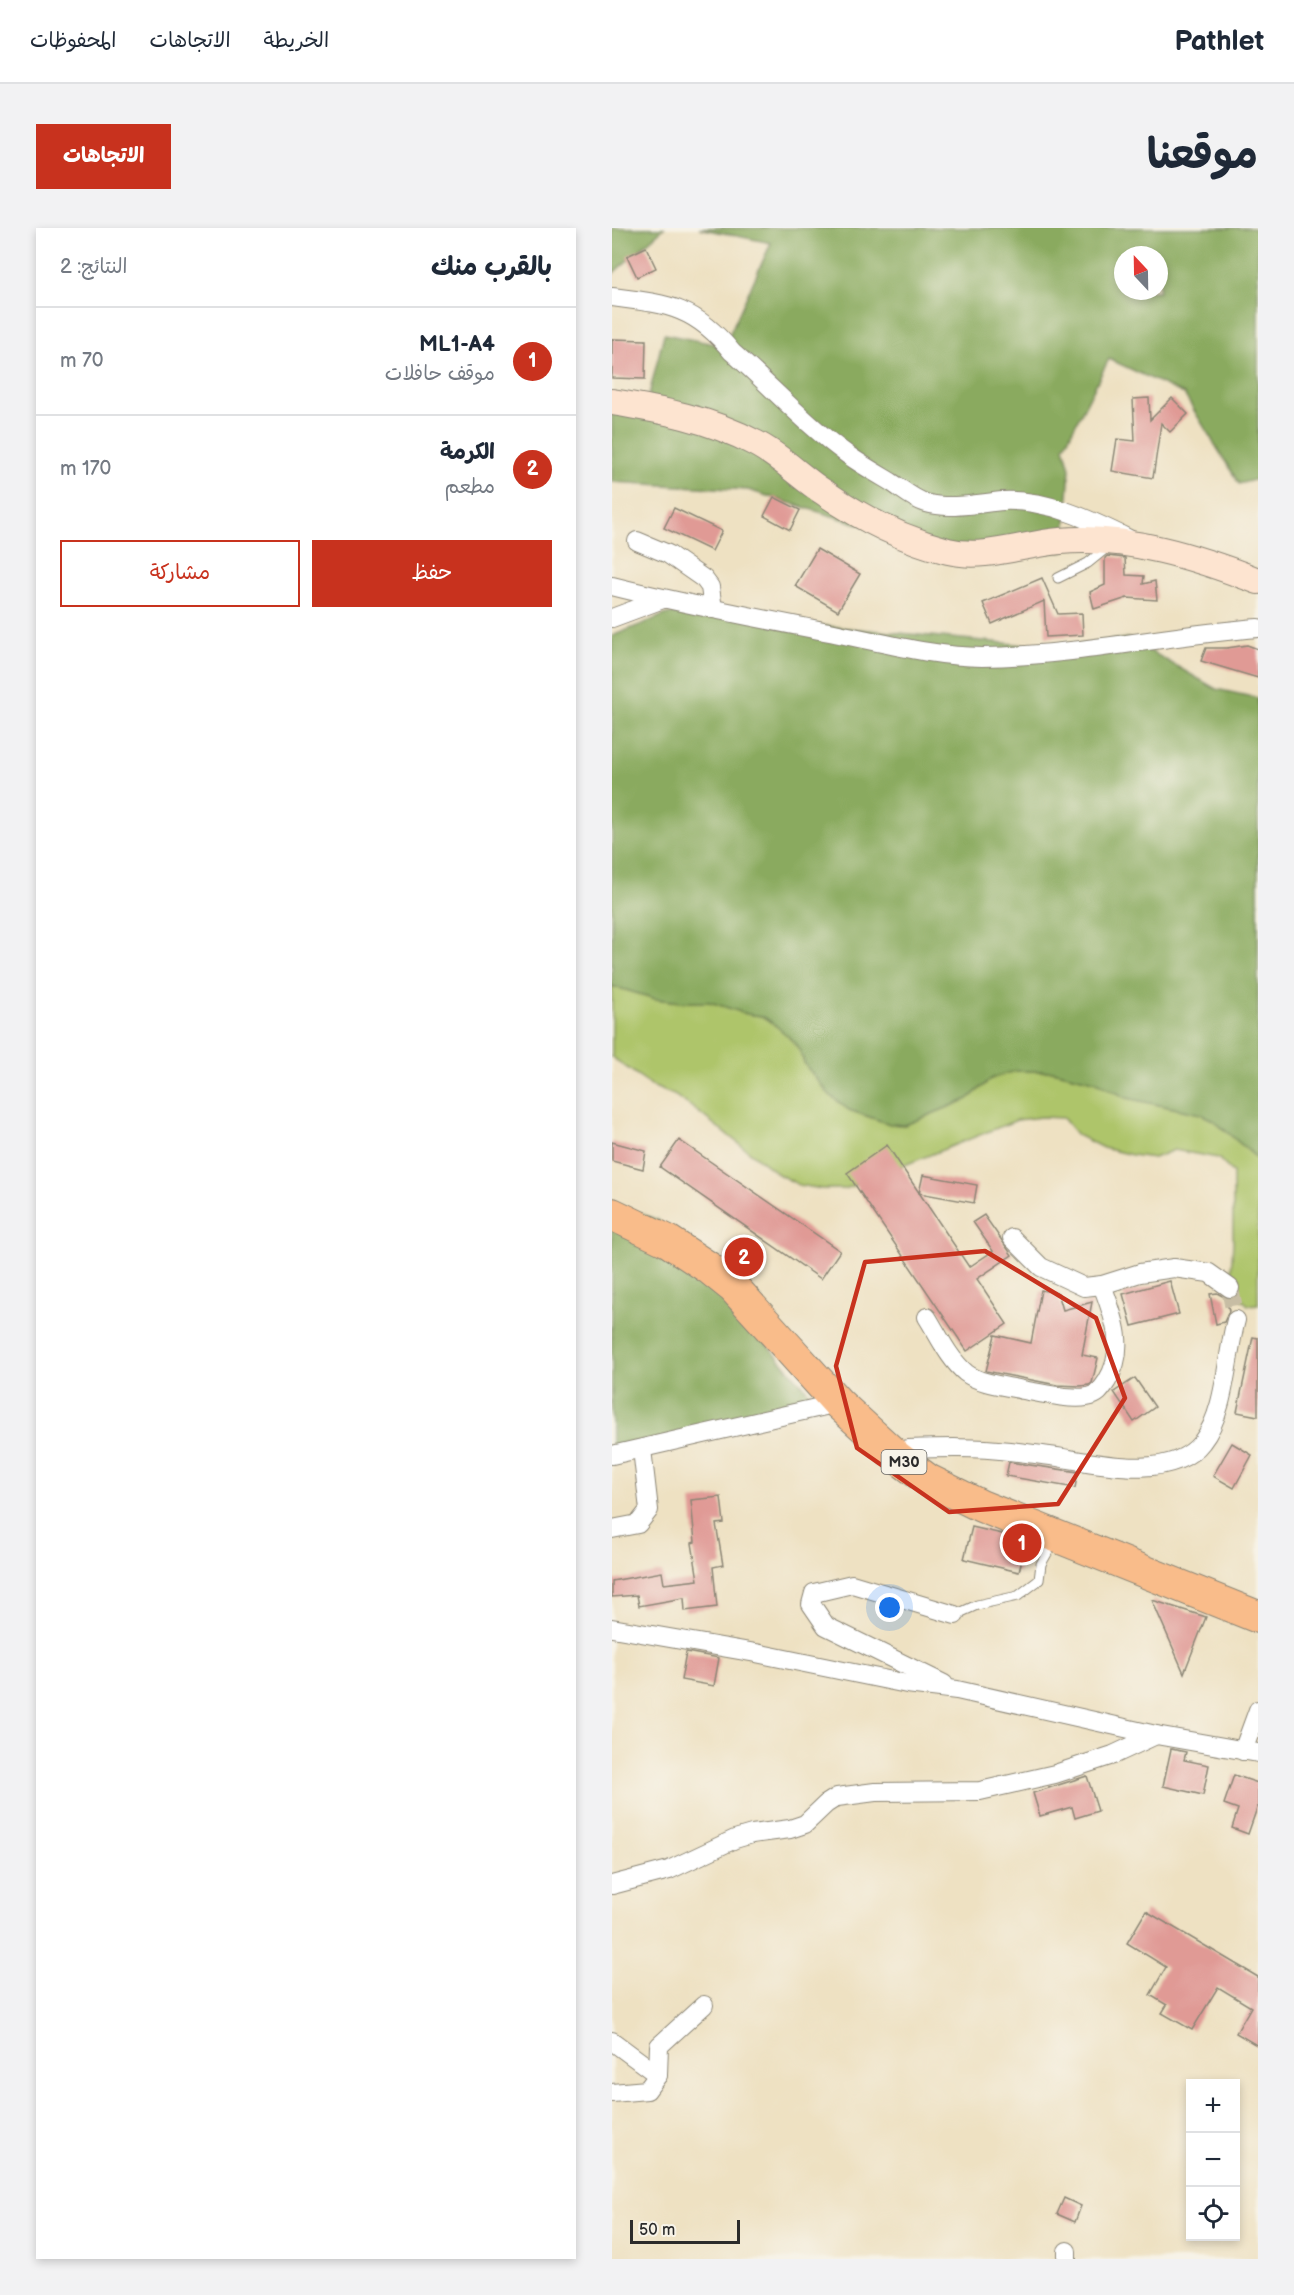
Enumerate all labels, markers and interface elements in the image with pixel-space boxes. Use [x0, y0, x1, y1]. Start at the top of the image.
text: Pathlet [1175, 25, 1264, 58]
text: المحفوظات [30, 28, 116, 53]
text: الاتجاهات [149, 28, 231, 53]
text: الخريطة [264, 28, 329, 53]
button: الاتجاهات [36, 124, 171, 189]
text: موقعنا [1147, 130, 1258, 181]
north arrow [1114, 246, 1168, 300]
text: بالقرب منك [431, 252, 552, 283]
text: النتائج: 2 [60, 255, 127, 279]
text: ML1-A4 [419, 331, 495, 358]
text: 70 m [60, 349, 104, 373]
text: 1 [528, 349, 537, 373]
text: موقف حافلات [385, 362, 495, 386]
text: الكرمة [440, 439, 495, 466]
text: 170 m [60, 457, 111, 481]
text: 2 [527, 457, 539, 481]
text: مطعم [444, 475, 495, 499]
button: مشاركة [60, 540, 300, 607]
button: حفظ [312, 540, 552, 607]
pin: 2 [724, 1234, 764, 1280]
road number: M30 [882, 1450, 926, 1474]
pin: 1 [1002, 1520, 1042, 1566]
your location [875, 1593, 904, 1622]
map controls [1186, 2079, 1240, 2241]
button: + [1186, 2079, 1240, 2133]
button: − [1186, 2133, 1240, 2187]
button: locate [1186, 2187, 1240, 2241]
scale bar [630, 2217, 740, 2244]
text: 50 m [639, 2221, 675, 2240]

